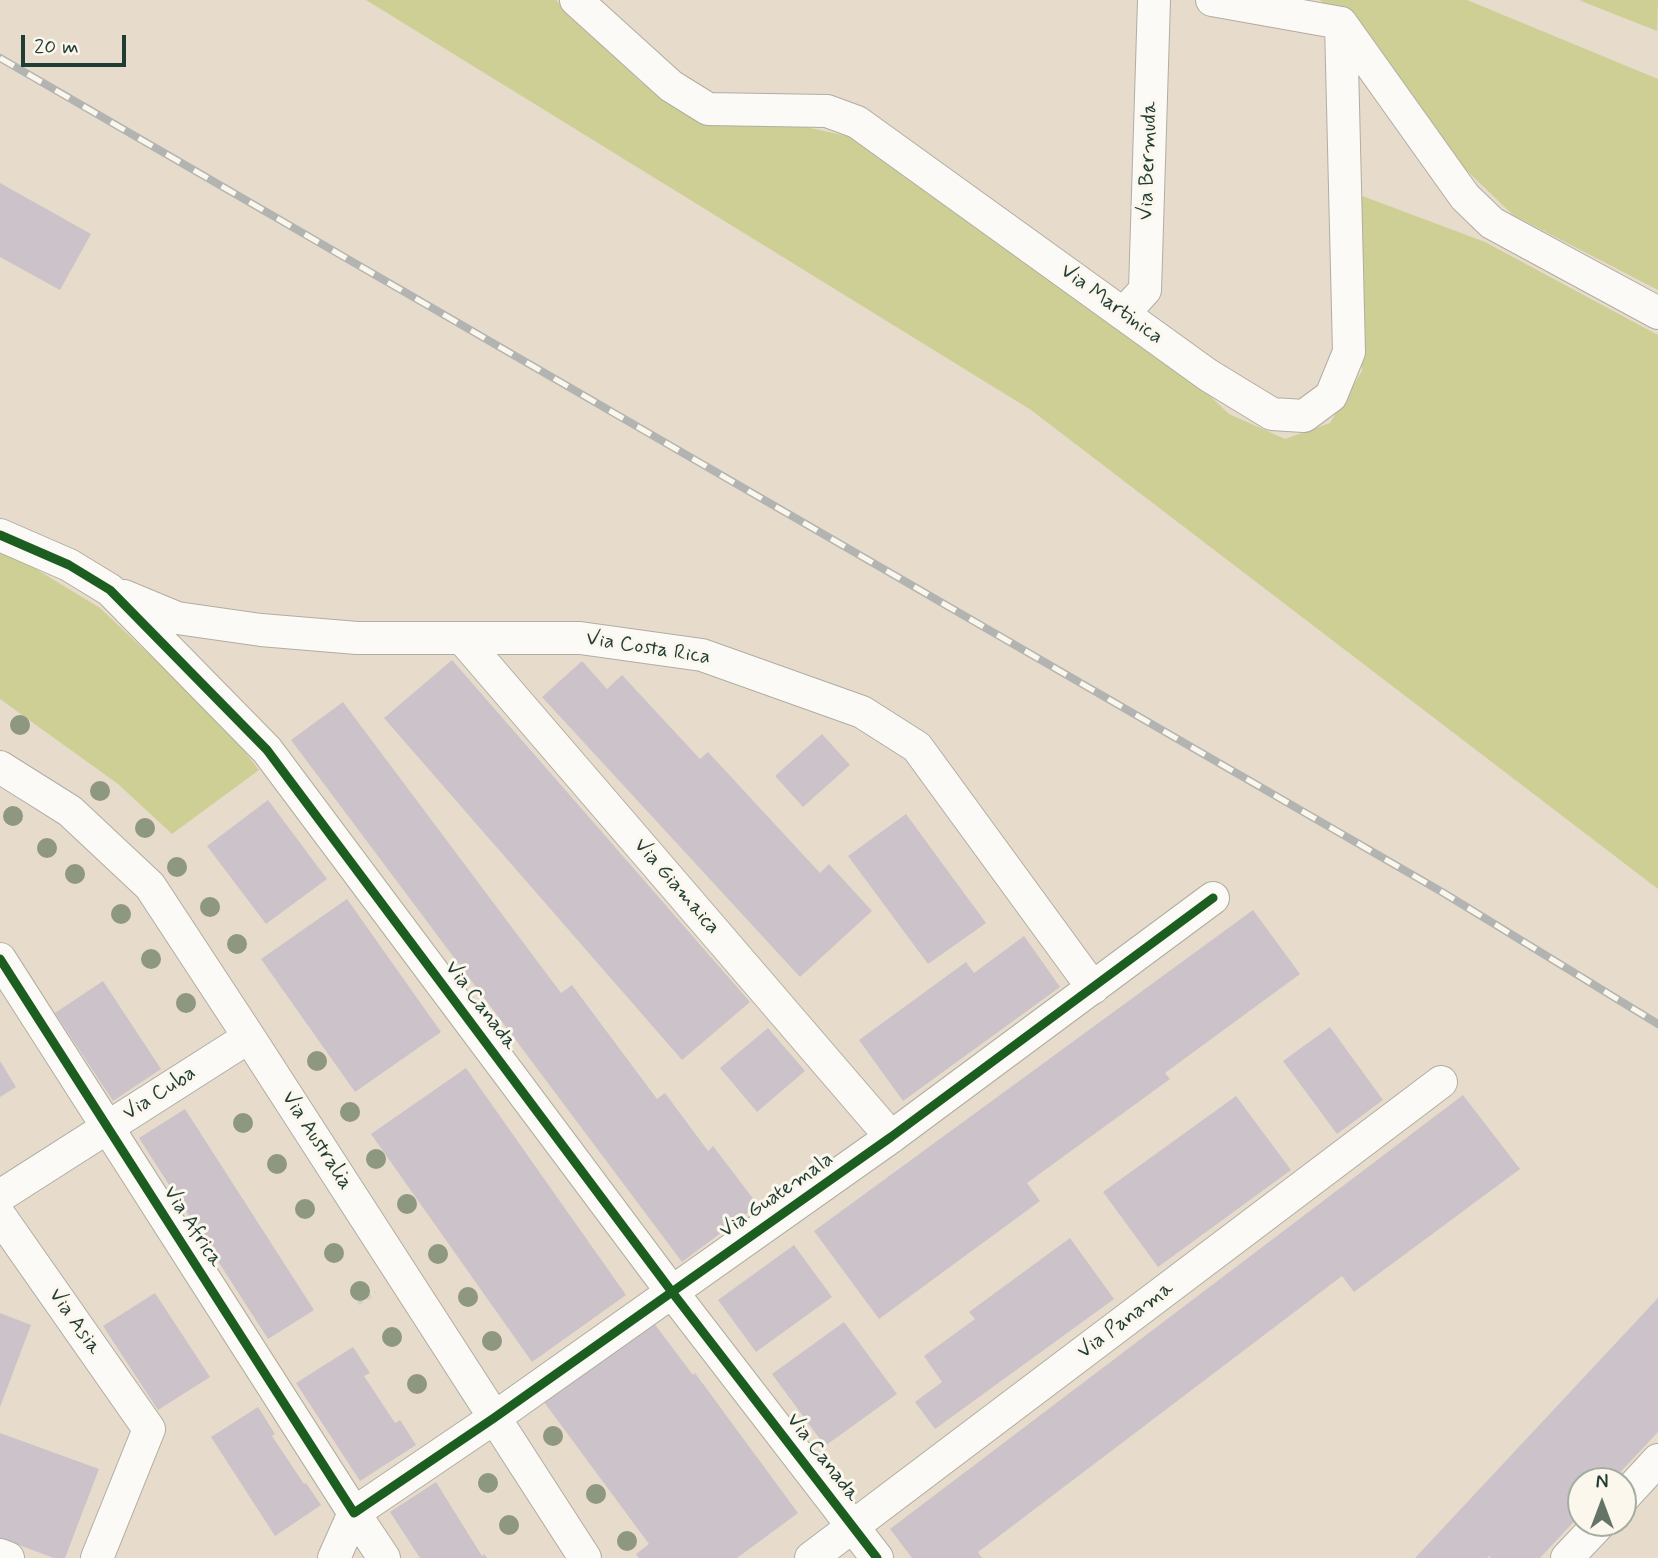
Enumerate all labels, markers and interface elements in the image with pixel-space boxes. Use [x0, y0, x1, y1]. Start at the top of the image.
scale bar [24, 21, 130, 65]
text: 20 m [34, 33, 79, 61]
street label: Via Bermuda [1134, 101, 1164, 221]
street label: Via Martinica [1055, 259, 1167, 351]
street label: Via Costa Rica [584, 627, 712, 671]
street label: Via Giamaica [627, 834, 725, 940]
street label: Via Canada [438, 956, 522, 1056]
street label: Via Cuba [119, 1061, 201, 1127]
street label: Via Australia [275, 1087, 357, 1195]
street label: Via Guatemala [715, 1147, 839, 1245]
street label: Via Africa [157, 1182, 227, 1272]
street label: Via Panama [1073, 1277, 1179, 1365]
street label: Via Asia [42, 1284, 106, 1360]
street label: Via Canada [780, 1409, 864, 1507]
north arrow [1567, 1467, 1637, 1537]
text: N [1596, 1470, 1608, 1495]

